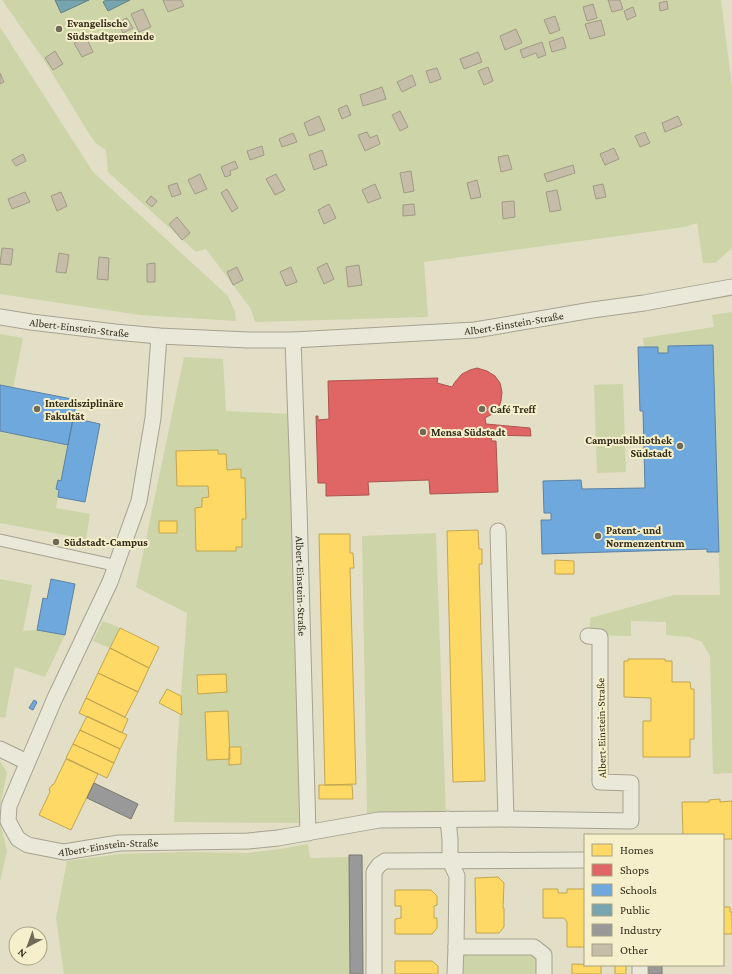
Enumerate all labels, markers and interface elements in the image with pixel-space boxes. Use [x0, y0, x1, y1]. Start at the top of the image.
place label: Evangelische Südstadtgemeinde [67, 17, 154, 42]
marker: Evangelische Südstadtgemeinde [54, 24, 64, 34]
street label: Albert-Einstein-Straße [464, 309, 564, 337]
street label: Albert-Einstein-Straße [29, 316, 130, 339]
place label: Interdisziplinäre Fakultät [45, 397, 123, 422]
place label: Café Treff [490, 403, 537, 415]
marker: Interdisziplinäre Fakultät [32, 404, 42, 414]
marker: Café Treff [477, 404, 487, 414]
place label: Mensa Südstadt [431, 426, 505, 438]
marker: Mensa Südstadt [418, 427, 428, 437]
place label: Campusbibliothek Südstadt [585, 434, 673, 459]
marker: Campusbibliothek Südstadt [675, 441, 685, 451]
place label: Patent- und Normenzentrum [606, 524, 685, 549]
marker: Patent- und Normenzentrum [593, 531, 603, 541]
place label: Südstadt-Campus [64, 536, 148, 548]
street label: Albert-Einstein-Straße [294, 536, 309, 636]
marker: Südstadt-Campus [51, 537, 61, 547]
street label: Albert-Einstein-Straße [594, 678, 608, 778]
legend [584, 834, 724, 966]
street label: Albert-Einstein-Straße [58, 836, 158, 858]
text: Homes [620, 843, 654, 857]
text: Shops [620, 863, 649, 877]
text: Schools [620, 883, 657, 897]
text: Public [620, 903, 650, 917]
text: Industry [620, 923, 662, 937]
north arrow [8, 926, 48, 966]
text: Other [620, 943, 649, 957]
text: N [14, 946, 28, 961]

